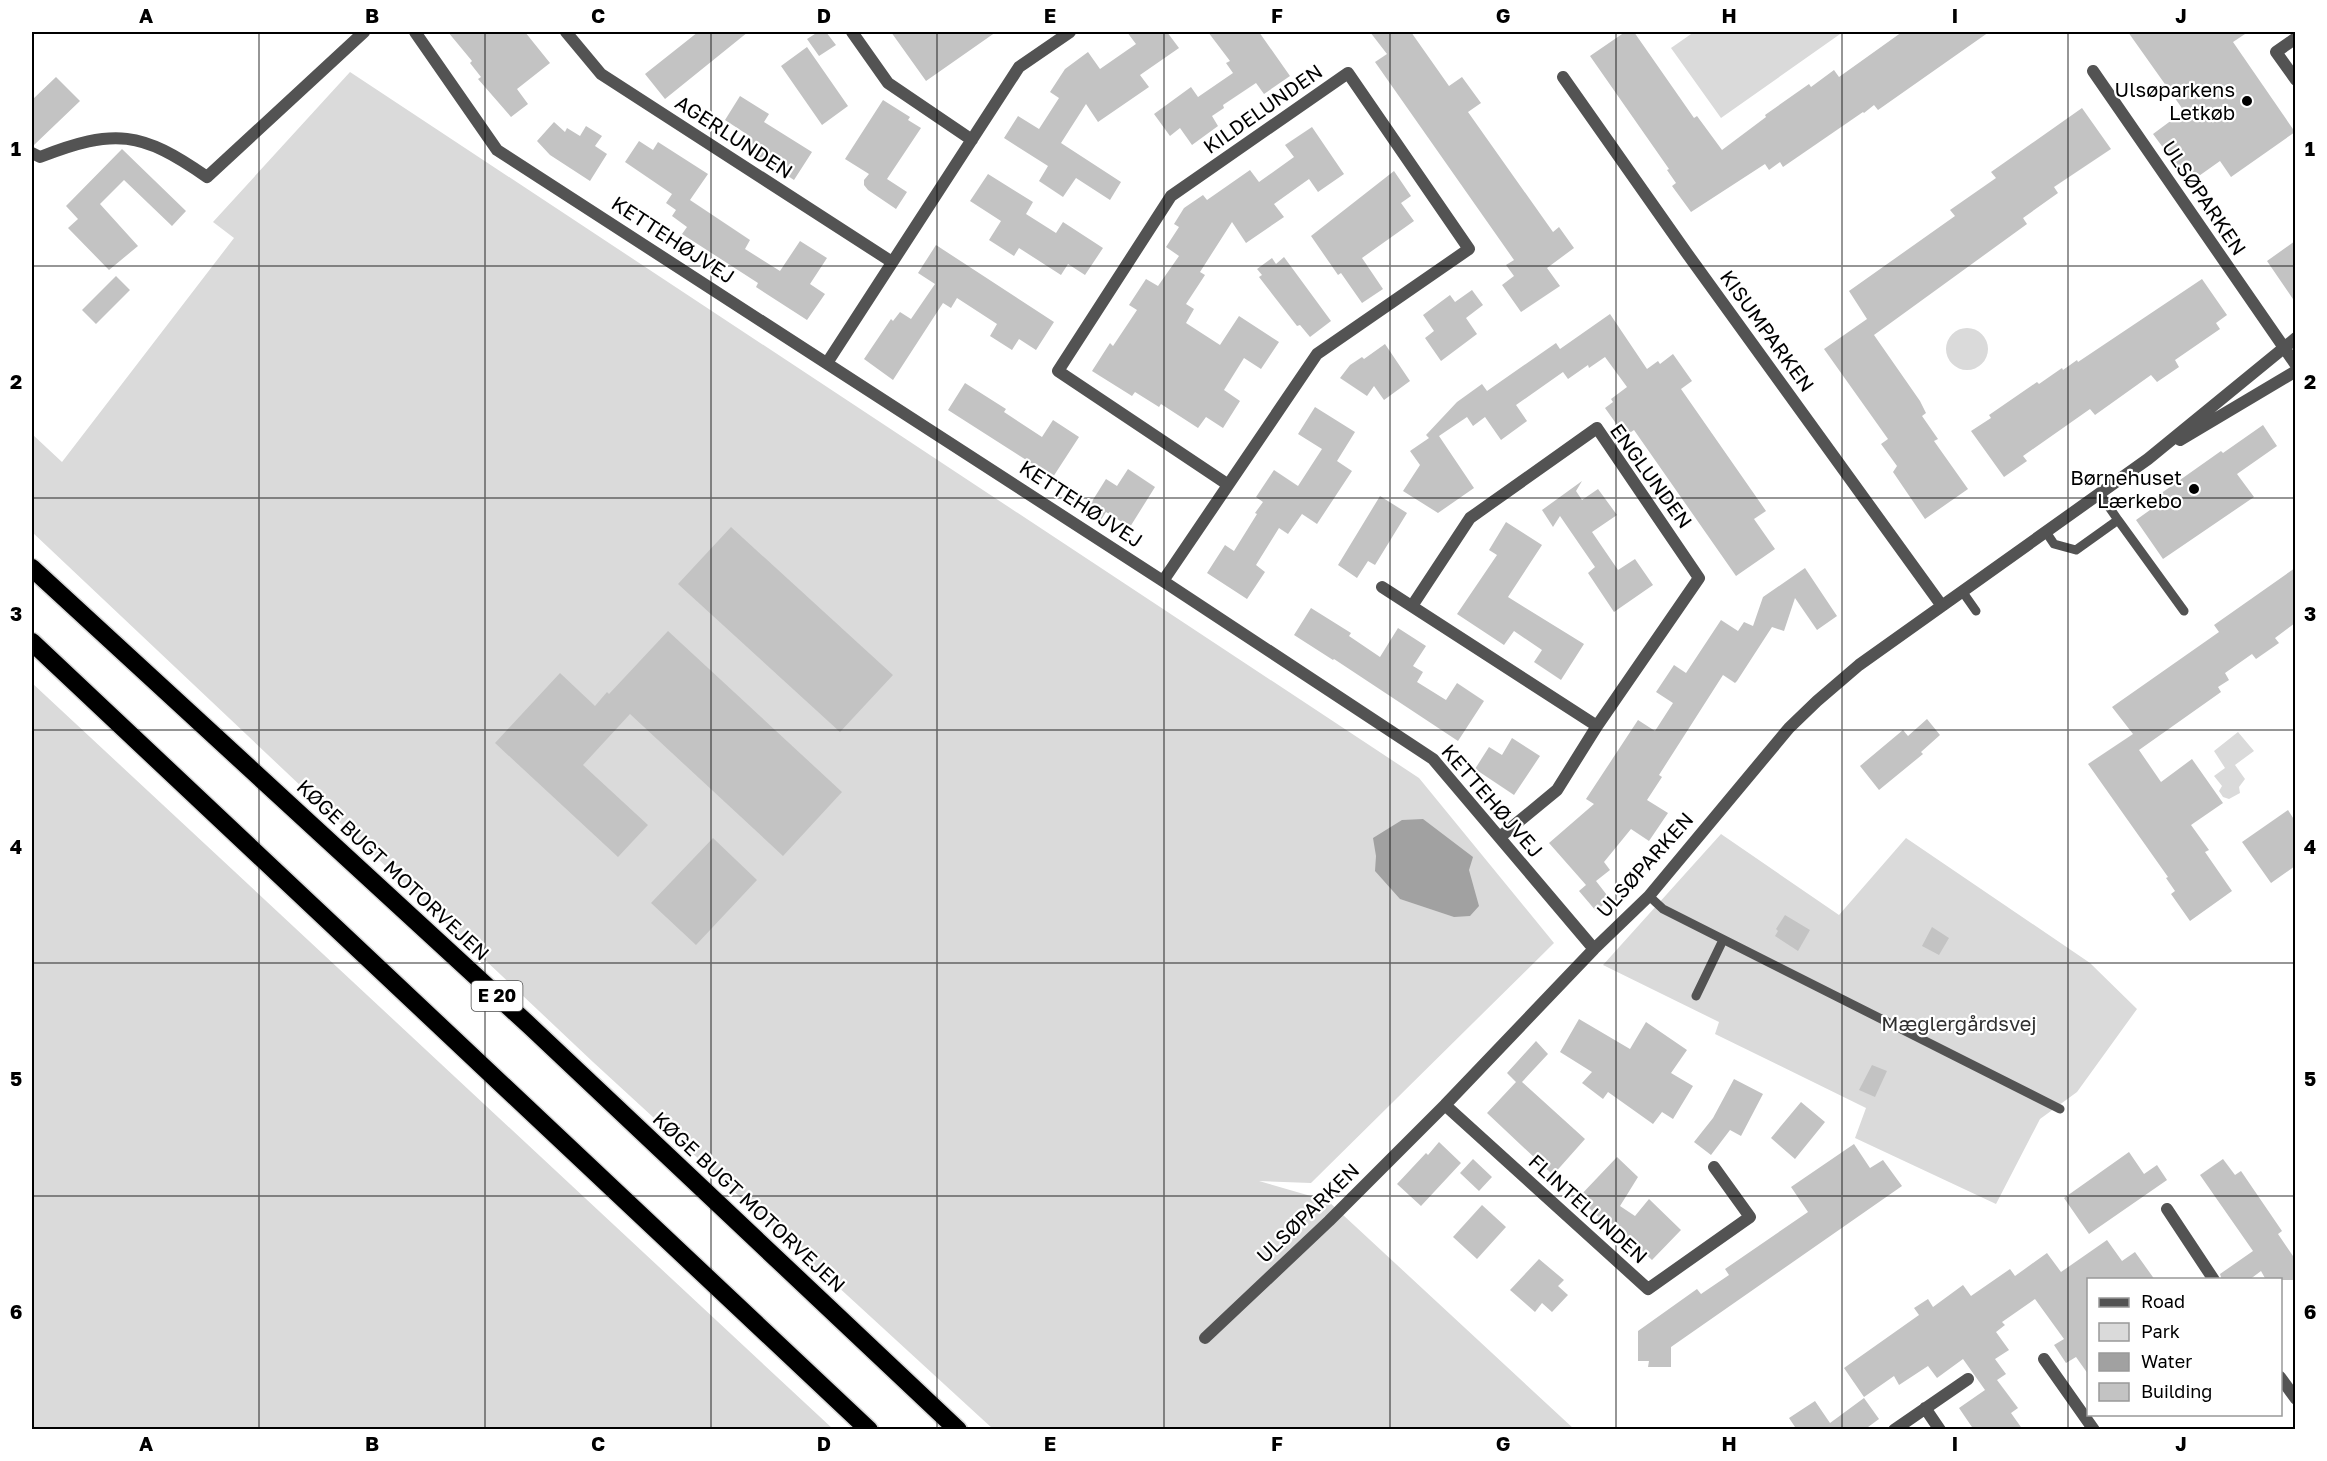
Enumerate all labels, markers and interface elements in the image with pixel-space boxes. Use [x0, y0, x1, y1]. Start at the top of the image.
text: A [139, 3, 153, 27]
text: B [365, 3, 379, 27]
text: C [591, 3, 605, 27]
text: D [817, 3, 831, 27]
text: E [1044, 3, 1056, 27]
text: F [1271, 3, 1283, 27]
text: G [1496, 3, 1510, 27]
text: H [1721, 3, 1737, 27]
text: I [1952, 3, 1958, 27]
text: J [2175, 3, 2187, 27]
street label: KILDELUNDEN [1198, 58, 1327, 158]
place label: Ulsøparkens Letkøb [2115, 77, 2235, 124]
street label: AGERLUNDEN [671, 89, 798, 183]
marker: Ulsøparkens Letkøb [2240, 94, 2254, 108]
text: 1 [11, 136, 21, 160]
street label: ULSØPARKEN [2158, 136, 2252, 259]
text: 1 [2305, 136, 2315, 160]
street label: KETTEHØJVEJ [608, 190, 740, 288]
street label: KISUMPARKEN [1716, 265, 1820, 396]
text: 2 [10, 369, 22, 393]
text: 2 [2304, 369, 2316, 393]
street label: ENGLUNDEN [1606, 418, 1698, 532]
street label: KETTEHØJVEJ [1016, 454, 1148, 552]
place label: Børnehuset Lærkebo [2070, 465, 2182, 512]
marker: Børnehuset Lærkebo [2187, 482, 2201, 496]
text: 3 [10, 601, 22, 625]
text: 3 [2304, 601, 2316, 625]
street label: KETTEHØJVEJ [1437, 739, 1548, 862]
street label: KØGE BUGT MOTORVEJEN [293, 774, 495, 965]
street label: ULSØPARKEN [1591, 807, 1698, 922]
text: 4 [10, 834, 22, 858]
text: 4 [2304, 834, 2316, 858]
road number: E 20 [472, 981, 522, 1011]
park label: Mæglergårdsvej [1881, 1011, 2037, 1035]
text: 5 [10, 1066, 22, 1090]
text: 5 [2304, 1066, 2316, 1090]
street label: KØGE BUGT MOTORVEJEN [649, 1106, 851, 1297]
street label: FLINTELUNDEN [1524, 1149, 1653, 1268]
street label: ULSØPARKEN [1251, 1157, 1363, 1267]
legend [2087, 1278, 2282, 1416]
text: Road [2141, 1290, 2185, 1312]
text: 6 [10, 1299, 22, 1323]
text: 6 [2304, 1299, 2316, 1323]
text: Park [2141, 1320, 2180, 1342]
text: Water [2141, 1350, 2192, 1372]
text: Building [2141, 1380, 2212, 1402]
text: A [139, 1431, 153, 1455]
text: B [365, 1431, 379, 1455]
text: C [591, 1431, 605, 1455]
text: D [817, 1431, 831, 1455]
text: E [1044, 1431, 1056, 1455]
text: F [1271, 1431, 1283, 1455]
text: G [1496, 1431, 1510, 1455]
text: H [1721, 1431, 1737, 1455]
text: I [1952, 1431, 1958, 1455]
text: J [2175, 1431, 2187, 1455]

